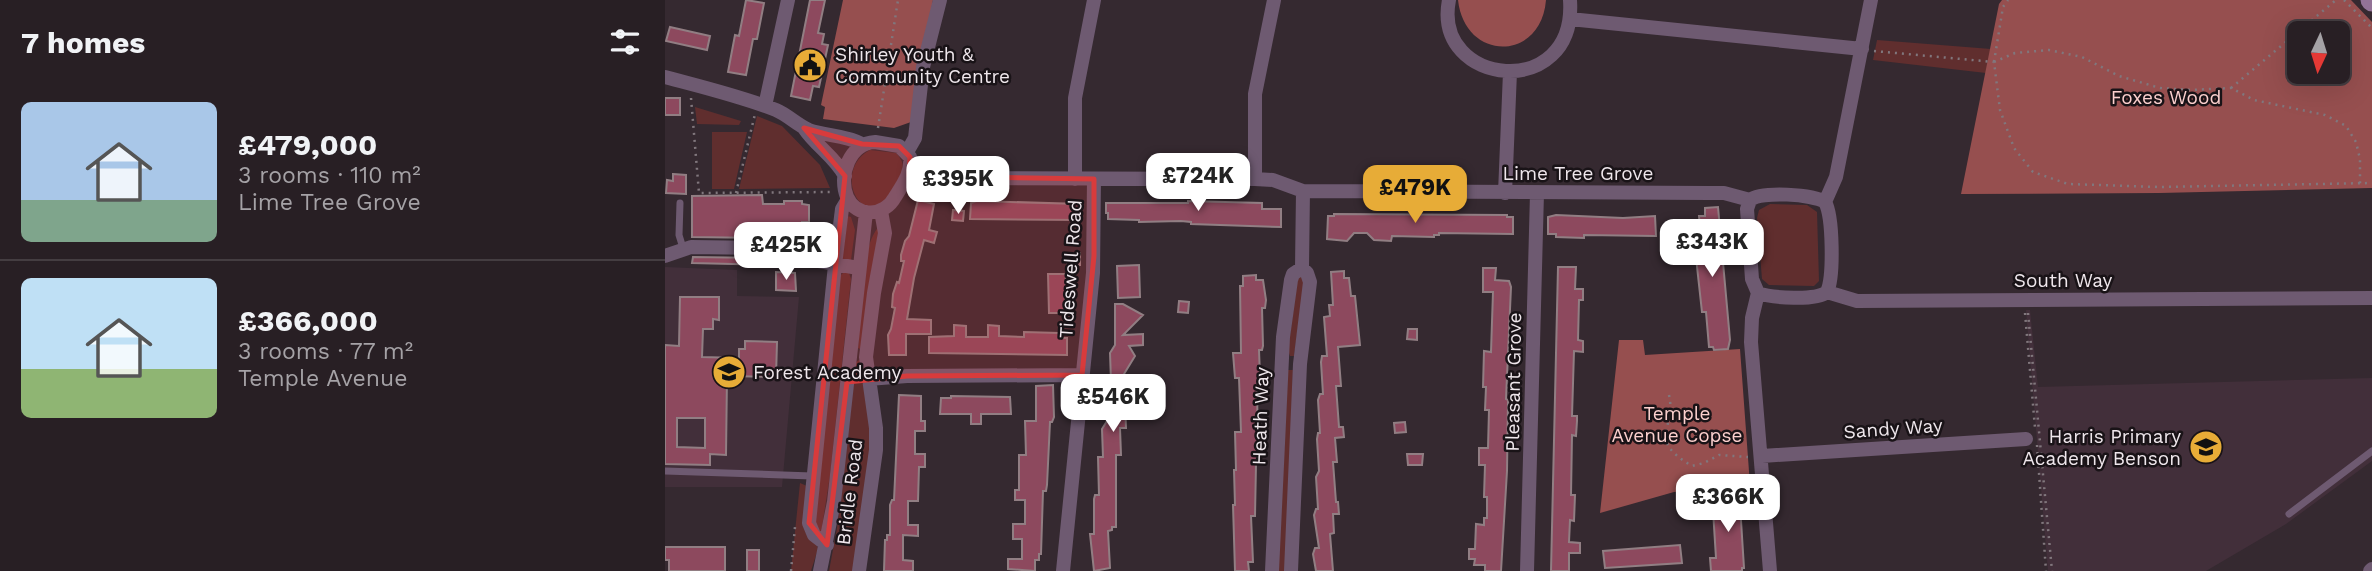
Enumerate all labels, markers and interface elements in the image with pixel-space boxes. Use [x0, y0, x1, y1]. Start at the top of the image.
north arrow [2287, 21, 2350, 84]
map controls [2287, 21, 2350, 84]
icon: filters [606, 23, 644, 61]
text: 7 homes [21, 25, 145, 60]
place label: Shirley Youth & Community Centre [835, 43, 1010, 88]
public building icon: Shirley Youth & Community Centre [791, 46, 829, 84]
park label: Foxes Wood [2111, 86, 2221, 109]
text: £479,000 [238, 127, 377, 162]
icon: home [77, 130, 161, 214]
pin: £724K [1149, 154, 1247, 213]
pin: £395K [909, 156, 1007, 216]
text: 3 rooms · 110 m² [238, 162, 421, 189]
text: £724K [1162, 162, 1234, 189]
street label: Lime Tree Grove [1503, 162, 1653, 185]
text: £395K [922, 165, 994, 192]
pin: £479K [1366, 166, 1464, 225]
text: £479K [1379, 174, 1451, 201]
text: Lime Tree Grove [238, 189, 421, 216]
street label: Tideswell Road [1054, 199, 1087, 339]
pin: £343K [1663, 219, 1761, 279]
pin: £425K [737, 222, 835, 282]
text: £343K [1676, 228, 1748, 255]
text: £425K [750, 231, 822, 258]
street label: South Way [2014, 269, 2112, 292]
text: £366,000 [238, 303, 378, 338]
icon: home [77, 306, 161, 390]
street label: Pleasant Grove [1501, 312, 1526, 452]
text: 3 rooms · 77 m² [238, 338, 413, 365]
school or university icon: Forest Academy [710, 353, 748, 391]
place label: Forest Academy [753, 361, 902, 384]
text: Temple Avenue [238, 365, 408, 392]
street label: Heath Way [1247, 366, 1274, 466]
pin: £546K [1064, 374, 1162, 434]
text: £546K [1077, 383, 1149, 410]
park label: Temple Avenue Copse [1611, 402, 1743, 447]
street label: Sandy Way [1843, 414, 1944, 443]
place label: Harris Primary Academy Benson [2022, 425, 2181, 470]
school or university icon: Harris Primary Academy Benson [2187, 428, 2225, 466]
street label: Bridle Road [832, 438, 867, 546]
pin: £366K [1679, 475, 1777, 534]
text: £366K [1692, 483, 1764, 510]

